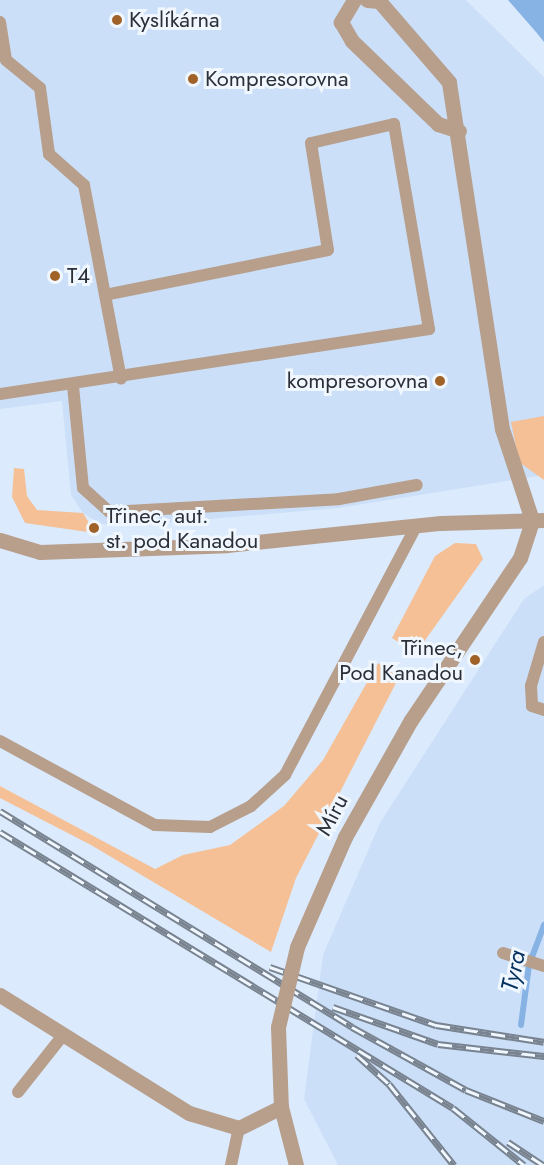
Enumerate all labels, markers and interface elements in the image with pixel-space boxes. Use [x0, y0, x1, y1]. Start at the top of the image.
place label: Kyslíkárna [129, 7, 220, 33]
marker: Kyslíkárna [110, 13, 124, 27]
place label: Kompresorovna [205, 66, 349, 92]
marker: Kompresorovna [186, 72, 200, 86]
place label: T4 [67, 263, 90, 289]
marker: T4 [48, 269, 62, 283]
place label: kompresorovna [287, 368, 428, 394]
marker: kompresorovna [433, 374, 447, 388]
place label: Třinec, aut. st. pod Kanadou [106, 502, 258, 554]
marker: Třinec, aut. st. pod Kanadou [87, 521, 101, 535]
place label: Třinec, Pod Kanadou [339, 634, 463, 686]
marker: Třinec, Pod Kanadou [468, 653, 482, 667]
street label: Míru [310, 790, 354, 840]
water label: Tyra [495, 948, 531, 994]

